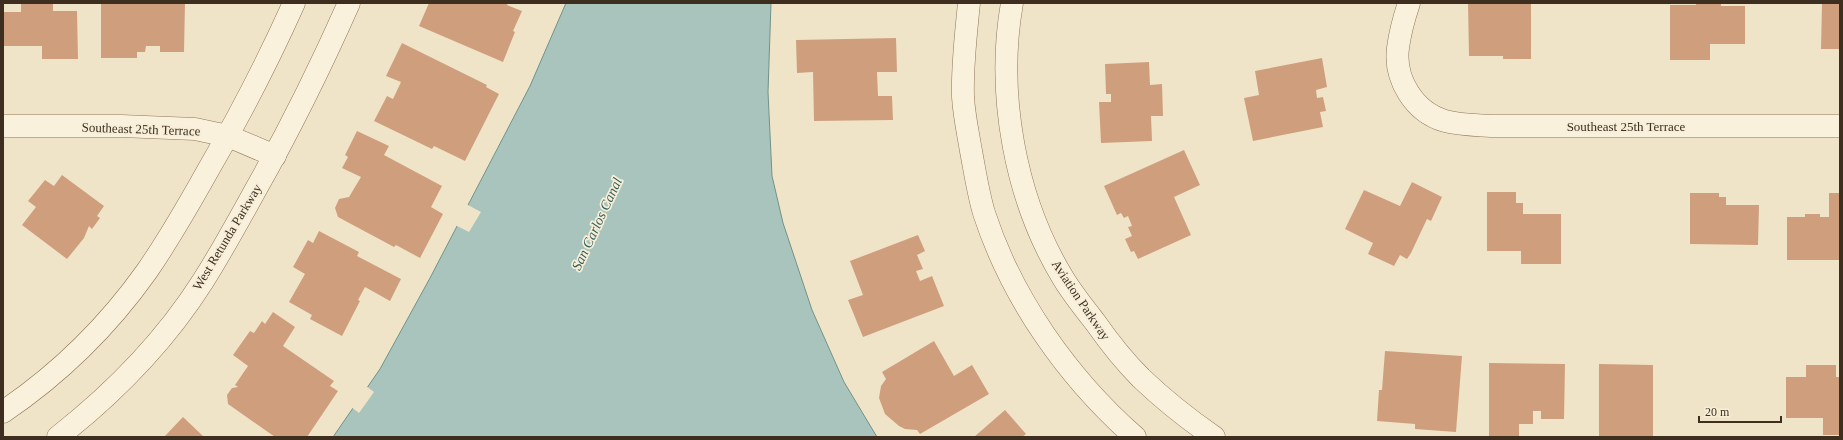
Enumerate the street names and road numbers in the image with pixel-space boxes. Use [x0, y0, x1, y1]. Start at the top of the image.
street label: Southeast 25th Terrace [81, 119, 201, 139]
street label: Southeast 25th Terrace [1567, 119, 1686, 134]
street label: West Retunda Parkway [189, 181, 265, 293]
street label: Aviation Parkway [1049, 257, 1114, 343]

